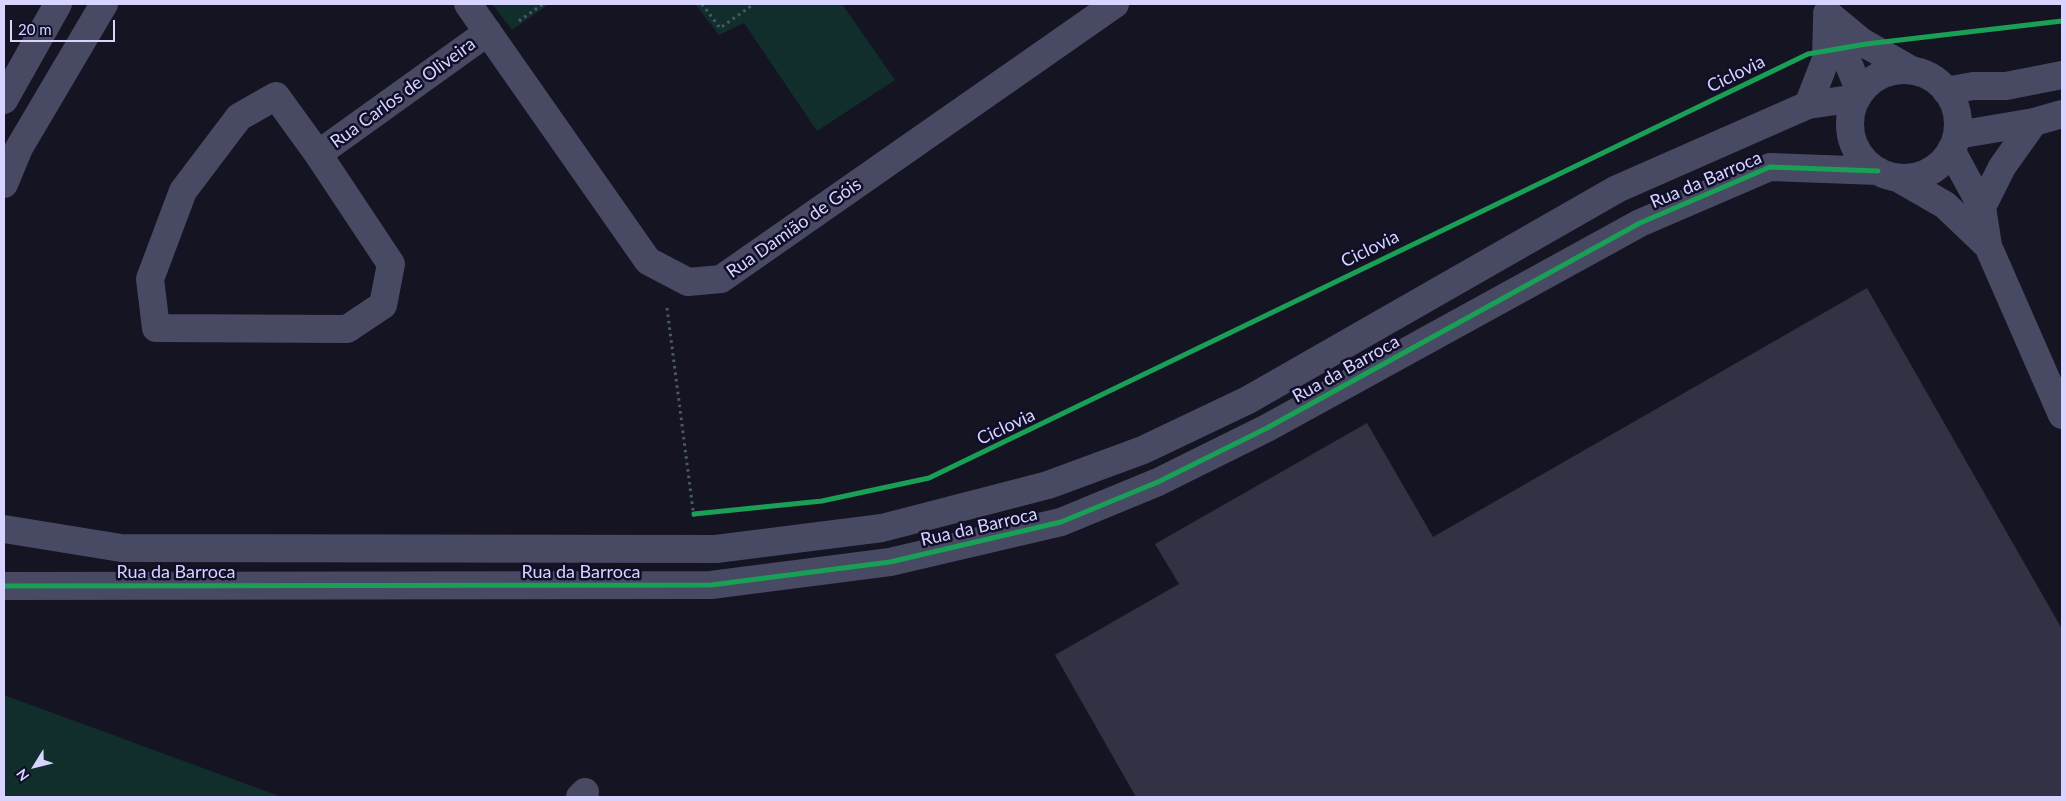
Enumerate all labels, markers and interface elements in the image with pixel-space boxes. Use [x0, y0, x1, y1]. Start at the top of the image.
scale bar [12, 10, 118, 42]
text: 20 m [18, 20, 52, 38]
street label: Rua Carlos de Oliveira [326, 33, 480, 153]
street label: Ciclovia [1704, 51, 1768, 97]
street label: Rua da Barroca [1647, 147, 1765, 213]
street label: Rua Damião de Góis [723, 173, 865, 283]
street label: Ciclovia [1338, 226, 1402, 272]
street label: Rua da Barroca [1289, 331, 1403, 407]
street label: Ciclovia [973, 404, 1039, 450]
street label: Rua da Barroca [919, 503, 1039, 551]
street label: Rua da Barroca [116, 561, 236, 583]
street label: Rua da Barroca [521, 561, 641, 583]
north arrow [10, 741, 60, 791]
text: N [12, 766, 33, 784]

